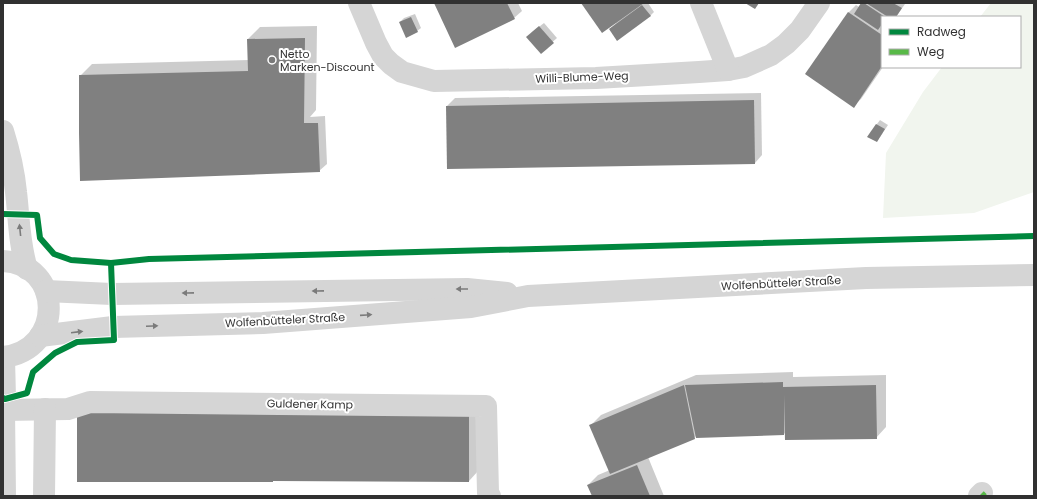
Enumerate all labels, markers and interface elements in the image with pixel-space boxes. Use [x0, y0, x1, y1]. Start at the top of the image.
legend [881, 16, 1021, 68]
text: Radweg [917, 23, 966, 40]
text: Weg [917, 43, 944, 60]
place label: Netto Marken-Discount [280, 46, 375, 75]
marker: Netto Marken-Discount [267, 55, 277, 65]
street label: Willi-Blume-Weg [535, 67, 629, 87]
one-way arrow [17, 224, 23, 236]
street label: Wolfenbütteler Straße [721, 272, 842, 294]
one-way arrow [455, 286, 468, 292]
one-way arrow [311, 288, 324, 294]
one-way arrow [181, 290, 194, 296]
street label: Wolfenbütteler Straße [225, 309, 346, 331]
one-way arrow [360, 311, 372, 318]
one-way arrow [146, 323, 159, 329]
one-way arrow [71, 329, 83, 335]
street label: Guldener Kamp [267, 395, 353, 413]

